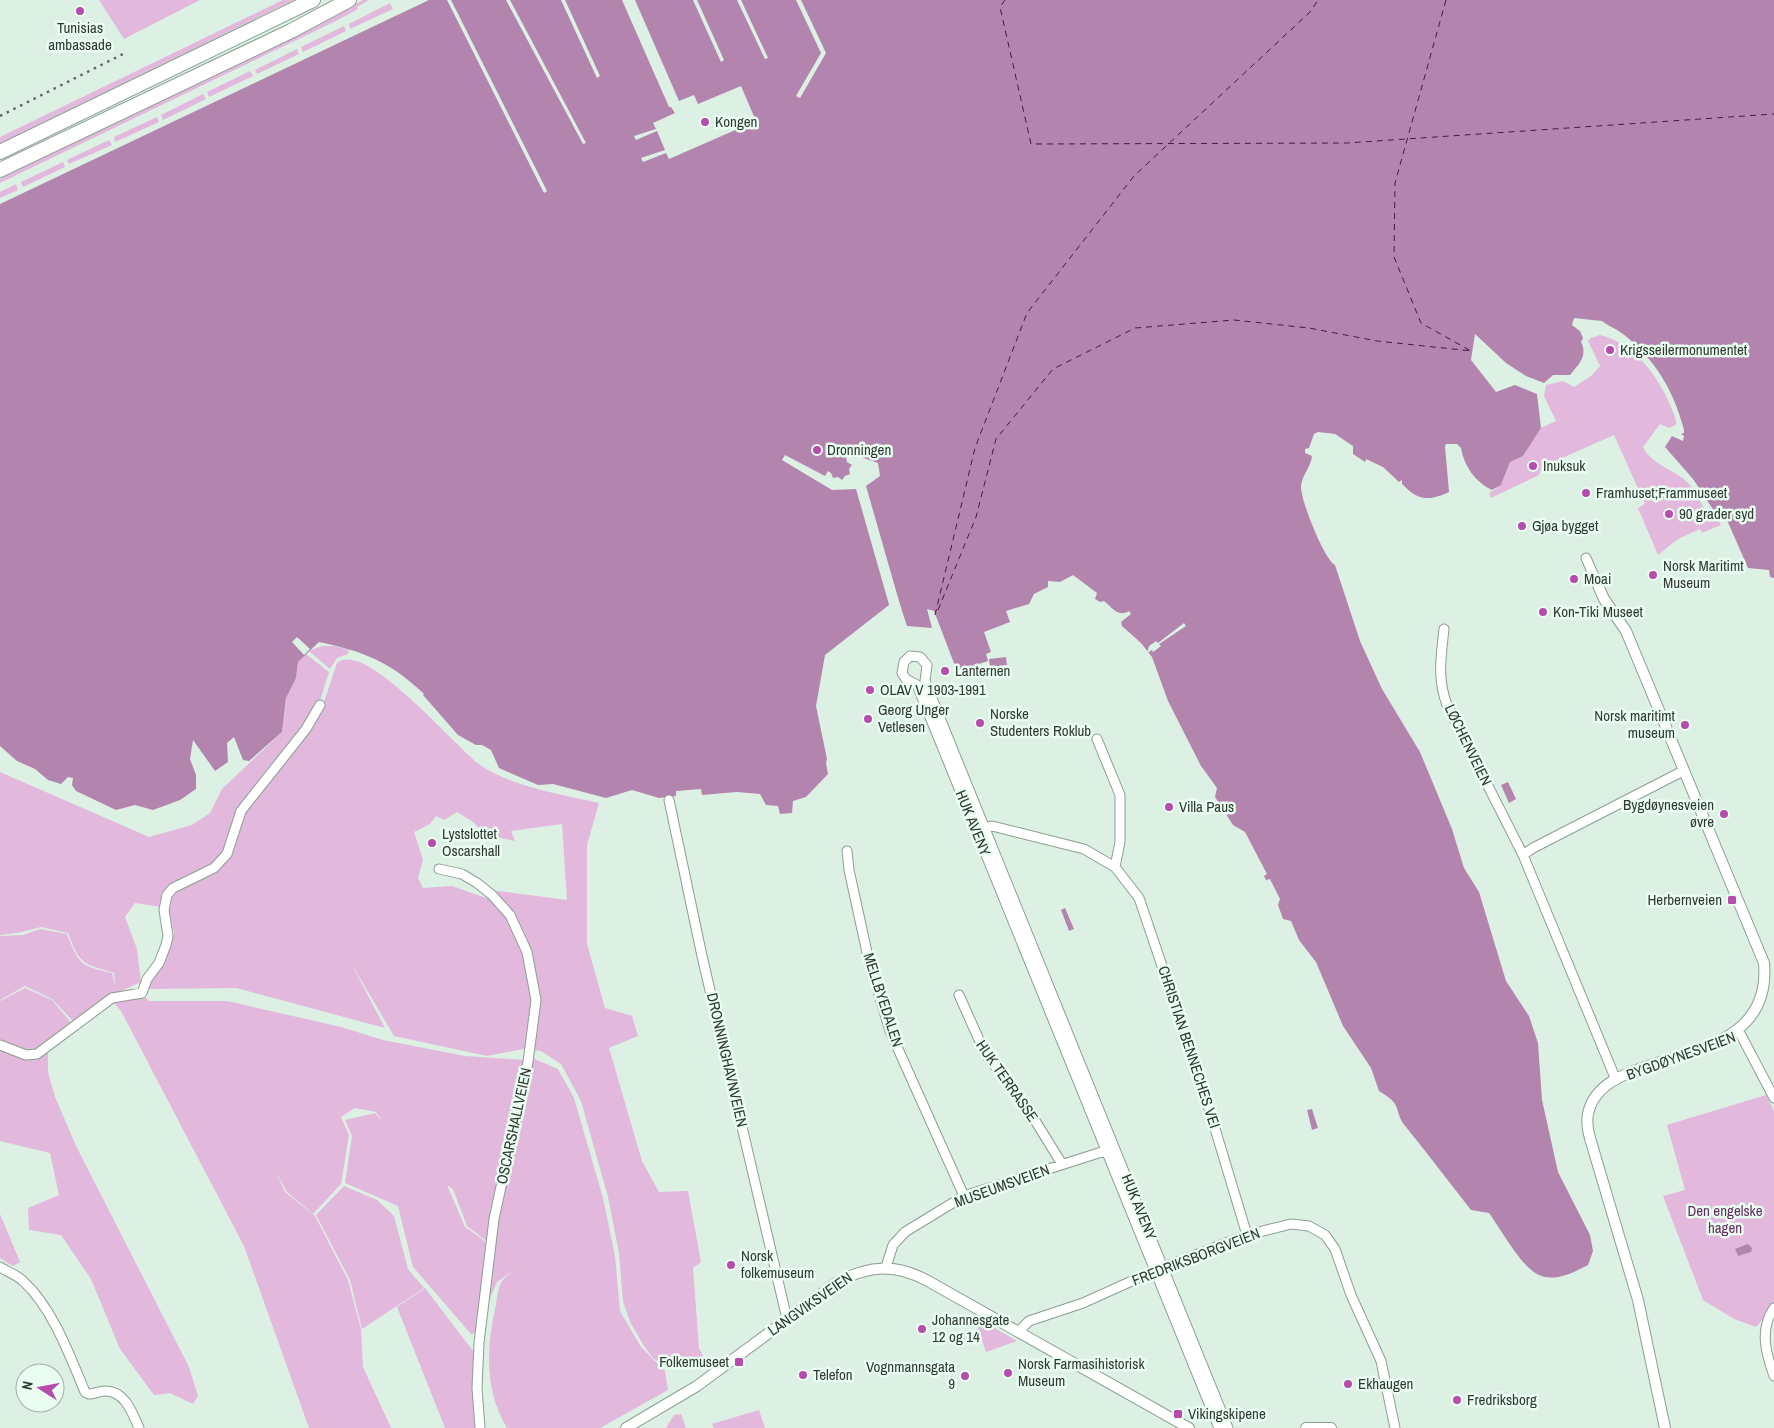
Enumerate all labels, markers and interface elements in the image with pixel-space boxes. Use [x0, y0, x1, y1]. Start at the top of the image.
marker: Tunisias ambassade [74, 5, 86, 17]
place label: Tunisias ambassade [48, 17, 112, 55]
place label: Kongen [715, 111, 757, 132]
marker: Kongen [699, 116, 711, 128]
place label: Krigsseilermonumentet [1620, 339, 1748, 360]
marker: Krigsseilermonumentet [1604, 344, 1616, 356]
place label: Dronningen [827, 439, 891, 460]
marker: Dronningen [811, 444, 823, 456]
place label: Inuksuk [1543, 455, 1586, 476]
marker: Inuksuk [1527, 460, 1539, 472]
place label: Framhuset;Frammuseet [1596, 482, 1728, 503]
marker: Framhuset;Frammuseet [1580, 487, 1592, 499]
place label: 90 grader syd [1679, 503, 1754, 524]
marker: 90 grader syd [1663, 508, 1675, 520]
place label: Gjøa bygget [1532, 515, 1599, 536]
marker: Gjøa bygget [1516, 520, 1528, 532]
place label: Norsk Maritimt Museum [1663, 555, 1744, 593]
place label: Moai [1584, 568, 1611, 589]
marker: Norsk Maritimt Museum [1647, 569, 1659, 581]
marker: Moai [1568, 573, 1580, 585]
place label: Kon-Tiki Museet [1553, 601, 1644, 622]
marker: Kon-Tiki Museet [1537, 606, 1549, 618]
place label: Lanternen [955, 660, 1010, 681]
marker: Lanternen [939, 665, 951, 677]
place label: OLAV V 1903-1991 [880, 679, 986, 700]
marker: OLAV V 1903-1991 [864, 684, 876, 696]
place label: Georg Unger Vetlesen [878, 699, 949, 737]
street label: LØCHENVEIEN [1440, 701, 1497, 789]
place label: Norske Studenters Roklub [990, 703, 1091, 741]
place label: Norsk maritimt museum [1594, 705, 1676, 743]
marker: Georg Unger Vetlesen [862, 713, 874, 725]
marker: Norske Studenters Roklub [974, 717, 986, 729]
marker: Norsk maritimt museum [1679, 719, 1691, 731]
street label: HUK AVENY [951, 787, 997, 860]
place label: Bygdøynesveien øvre [1623, 794, 1714, 832]
place label: Villa Paus [1179, 796, 1234, 817]
marker: Villa Paus [1163, 801, 1175, 813]
marker: Bygdøynesveien øvre [1718, 808, 1730, 820]
place label: Lystslottet Oscarshall [442, 823, 500, 861]
marker: Lystslottet Oscarshall [426, 837, 438, 849]
place label: Herbernveien [1647, 889, 1722, 910]
marker: Herbernveien [1726, 894, 1738, 906]
street label: MELLBYEDALEN [858, 950, 909, 1050]
street label: CHRISTIAN BENNECHES VEI [1153, 963, 1226, 1131]
street label: DRONNINGHAVNVEIEN [702, 991, 753, 1129]
street label: BYGDØYNESVEIEN [1623, 1026, 1738, 1085]
street label: HUK TERRASSE [971, 1036, 1043, 1126]
street label: OSCARSHALLVEIEN [491, 1066, 536, 1186]
street label: MUSEUMSVEIEN [951, 1159, 1052, 1212]
street label: HUK AVENY [1117, 1171, 1163, 1244]
park label: Den engelske hagen [1687, 1200, 1763, 1238]
street label: FREDRIKSBORGVEIEN [1129, 1222, 1263, 1291]
place label: Norsk folkemuseum [741, 1245, 814, 1283]
marker: Norsk folkemuseum [725, 1259, 737, 1271]
street label: LANGVIKSVEIEN [763, 1267, 856, 1340]
place label: Johannesgate 12 og 14 [932, 1309, 1009, 1347]
marker: Johannesgate 12 og 14 [916, 1323, 928, 1335]
place label: Folkemuseet [659, 1351, 730, 1372]
place label: Norsk Farmasihistorisk Museum [1018, 1353, 1145, 1391]
marker: Folkemuseet [733, 1356, 745, 1368]
place label: Vognmannsgata 9 [866, 1356, 955, 1394]
north arrow [15, 1363, 65, 1413]
place label: Telefon [813, 1364, 853, 1385]
marker: Norsk Farmasihistorisk Museum [1002, 1367, 1014, 1379]
marker: Telefon [797, 1369, 809, 1381]
marker: Vognmannsgata 9 [959, 1370, 971, 1382]
place label: Ekhaugen [1358, 1373, 1413, 1394]
marker: Ekhaugen [1342, 1378, 1354, 1390]
text: N [18, 1380, 37, 1391]
place label: Fredriksborg [1467, 1389, 1537, 1410]
marker: Fredriksborg [1451, 1394, 1463, 1406]
place label: Vikingskipene [1188, 1403, 1266, 1424]
marker: Vikingskipene [1172, 1408, 1184, 1420]

